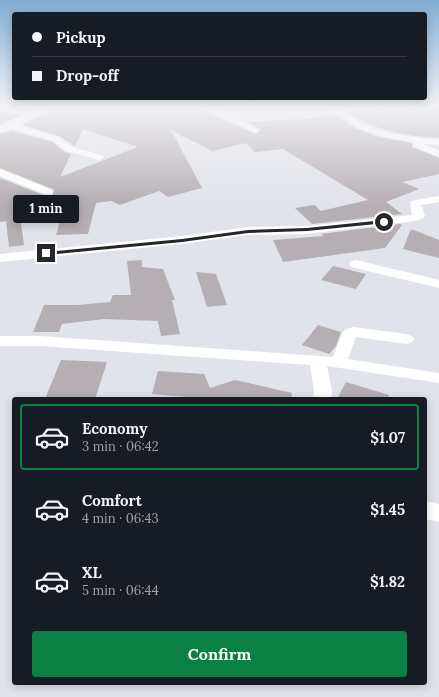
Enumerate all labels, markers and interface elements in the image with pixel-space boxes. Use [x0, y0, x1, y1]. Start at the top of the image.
text: Pickup [56, 28, 105, 47]
text: Drop-off [56, 66, 118, 85]
callout: 1 min [13, 195, 79, 223]
text: 1 min [29, 200, 63, 217]
route start [375, 213, 393, 231]
route end [37, 244, 55, 262]
icon: car [34, 419, 70, 455]
text: Economy [82, 419, 147, 438]
text: $1.07 [370, 428, 405, 447]
text: 3 min · 06:42 [82, 438, 159, 455]
icon: car [34, 491, 70, 527]
text: Comfort [82, 491, 142, 510]
text: $1.45 [370, 500, 405, 519]
text: 4 min · 06:43 [82, 510, 159, 527]
icon: car [34, 563, 70, 599]
text: XL [82, 563, 102, 582]
text: $1.82 [370, 572, 405, 591]
text: 5 min · 06:44 [82, 582, 159, 599]
button: Confirm [32, 631, 407, 677]

